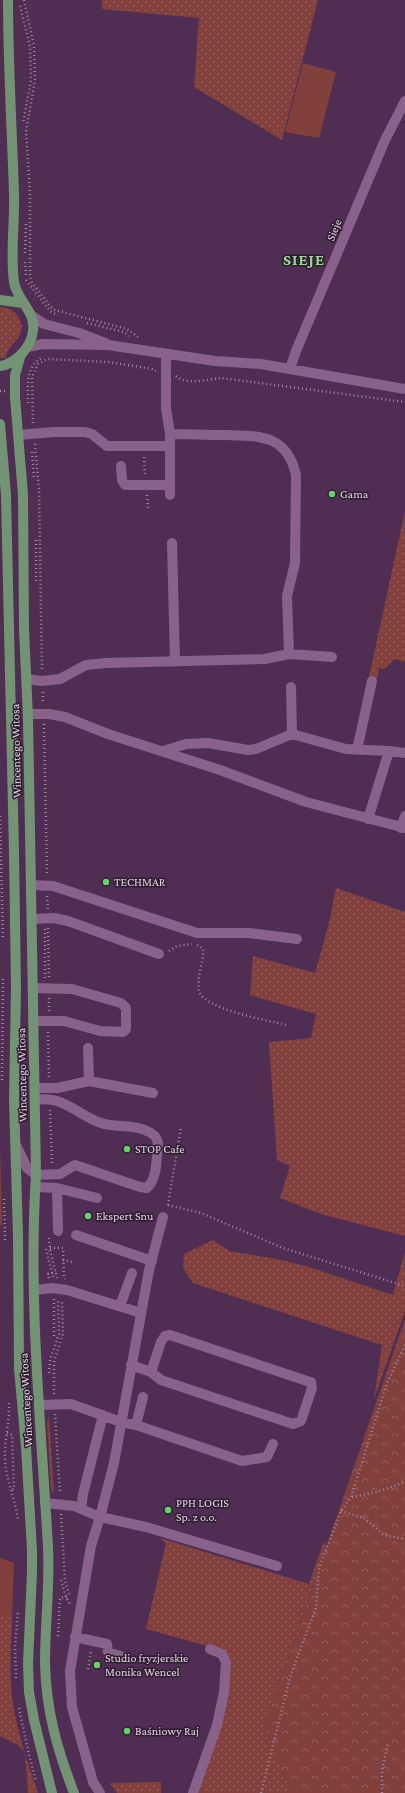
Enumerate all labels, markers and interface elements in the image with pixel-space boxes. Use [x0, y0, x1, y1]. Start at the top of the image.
street label: Sieje [323, 217, 345, 243]
district label: SIEJE [283, 251, 325, 268]
place label: Gama [340, 487, 369, 501]
marker: Gama [327, 489, 337, 499]
street label: Wincentego Witosa [8, 703, 24, 798]
place label: TECHMAR [114, 875, 166, 889]
marker: TECHMAR [101, 877, 111, 887]
street label: Wincentego Witosa [14, 1027, 30, 1122]
place label: STOP Cafe [135, 1142, 185, 1156]
marker: STOP Cafe [122, 1144, 132, 1154]
place label: Ekspert Snu [96, 1209, 154, 1223]
marker: Ekspert Snu [83, 1211, 93, 1221]
street label: Wincentego Witosa [17, 1352, 35, 1447]
place label: PPH LOGIS Sp. z o.o. [176, 1496, 229, 1524]
marker: PPH LOGIS Sp. z o.o. [163, 1505, 173, 1515]
place label: Studio fryzjerskie Monika Wencel [105, 1651, 188, 1679]
marker: Studio fryzjerskie Monika Wencel [92, 1660, 102, 1670]
place label: Baśniowy Raj [135, 1724, 199, 1738]
marker: Baśniowy Raj [122, 1726, 132, 1736]

